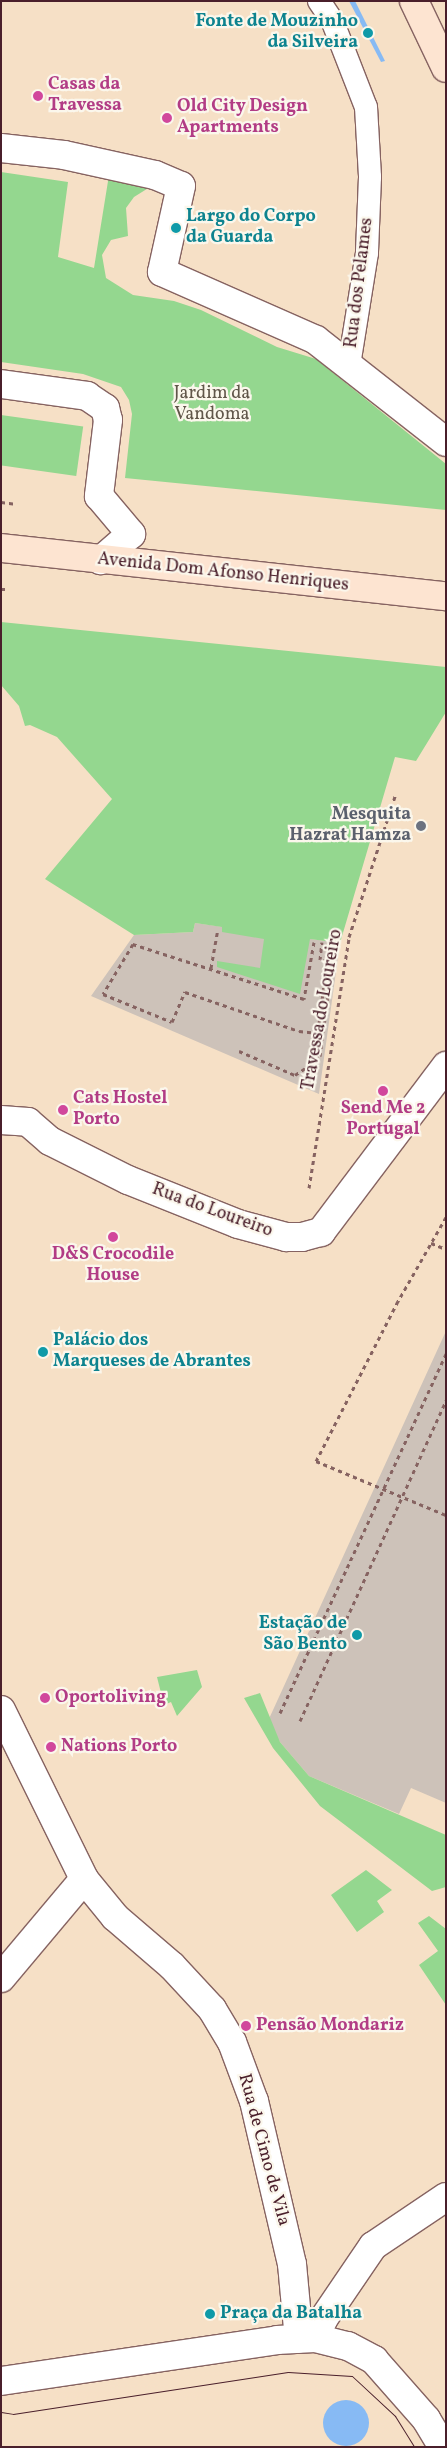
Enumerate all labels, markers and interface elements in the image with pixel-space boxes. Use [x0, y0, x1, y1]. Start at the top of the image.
place label: Fonte de Mouzinho da Silveira [196, 12, 358, 54]
marker: Fonte de Mouzinho da Silveira [362, 27, 374, 39]
place label: Casas da Travessa [48, 75, 122, 118]
marker: Casas da Travessa [32, 90, 44, 102]
place label: Old City Design Apartments [177, 97, 308, 140]
marker: Old City Design Apartments [161, 112, 173, 124]
place label: Largo do Corpo da Guarda [186, 207, 316, 250]
street label: Rua dos Pelames [341, 217, 379, 349]
marker: Largo do Corpo da Guarda [170, 222, 182, 234]
park label: Jardim da Vandoma [174, 384, 250, 426]
street label: Avenida Dom Afonso Henriques [96, 549, 350, 597]
place label: Mesquita Hazrat Hamza [289, 805, 411, 848]
marker: Mesquita Hazrat Hamza [415, 820, 427, 832]
street label: Travessa do Loureiro [298, 928, 348, 1092]
marker: Send Me 2 Portugal [377, 1085, 389, 1097]
place label: Cats Hostel Porto [73, 1089, 167, 1132]
place label: Send Me 2 Portugal [341, 1099, 425, 1142]
marker: Cats Hostel Porto [57, 1104, 69, 1116]
street label: Rua do Loureiro [149, 1179, 275, 1243]
marker: D&S Crocodile House [107, 1231, 119, 1243]
place label: D&S Crocodile House [52, 1245, 174, 1288]
place label: Palácio dos Marqueses de Abrantes [53, 1331, 251, 1374]
marker: Palácio dos Marqueses de Abrantes [37, 1346, 49, 1358]
place label: Estação de São Bento [259, 1614, 347, 1656]
marker: Estação de São Bento [351, 1629, 363, 1641]
place label: Oportoliving [55, 1687, 166, 1709]
marker: Oportoliving [39, 1692, 51, 1704]
place label: Nations Porto [61, 1736, 177, 1758]
marker: Nations Porto [45, 1741, 57, 1753]
place label: Pensão Mondariz [256, 2015, 404, 2037]
marker: Pensão Mondariz [240, 2020, 252, 2032]
street label: Rua de Cimo de Vila [232, 2071, 294, 2229]
place label: Praça da Batalha [220, 2303, 362, 2325]
marker: Praça da Batalha [204, 2308, 216, 2320]

